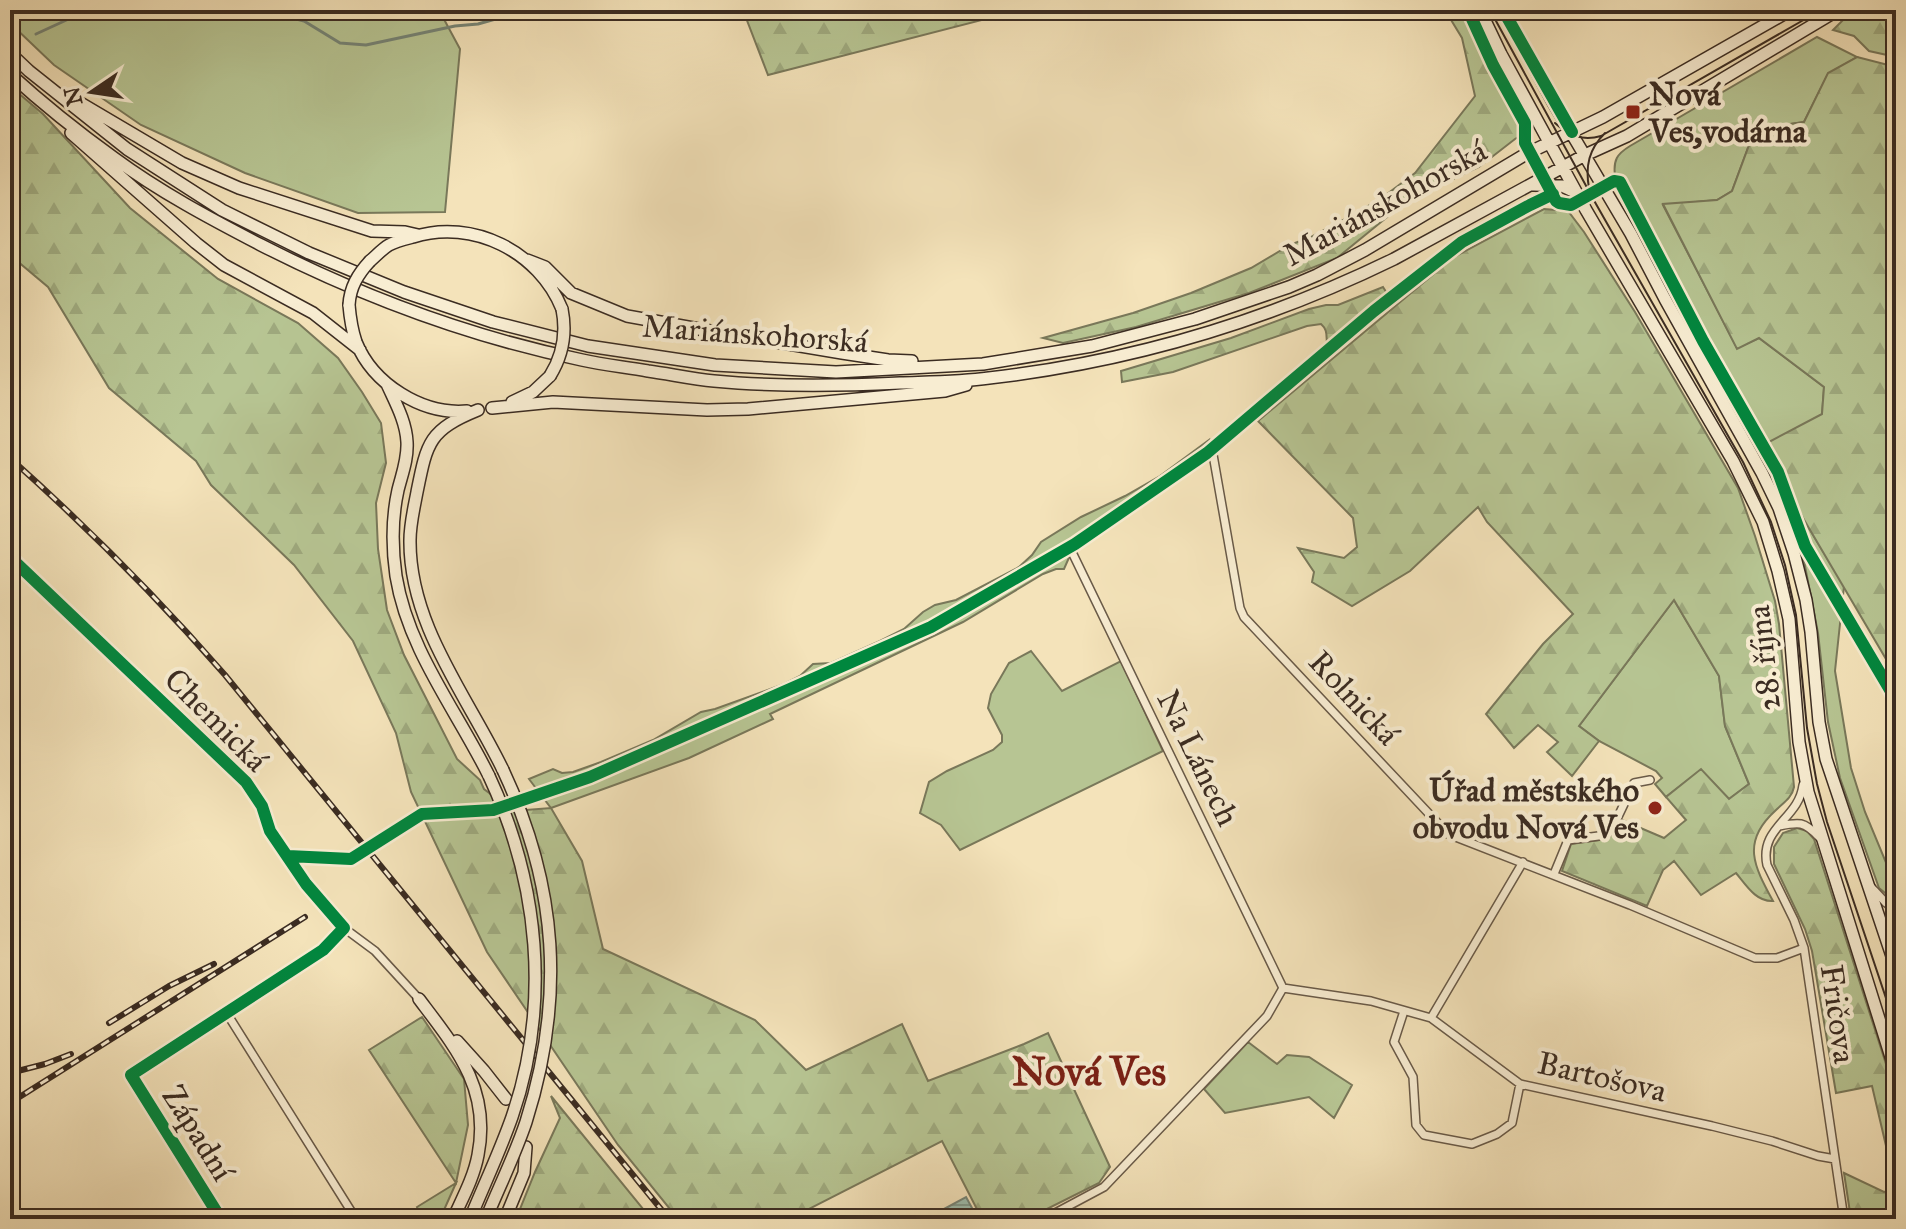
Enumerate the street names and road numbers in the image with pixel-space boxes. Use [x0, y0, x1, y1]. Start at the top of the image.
street label: Mariánskohorská [1277, 131, 1494, 275]
street label: Mariánskohorská [641, 307, 870, 361]
street label: 28. října [1739, 603, 1789, 713]
street label: Rolnická [1301, 643, 1408, 754]
street label: Chemická [156, 660, 276, 780]
street label: Na Lánech [1148, 684, 1248, 832]
street label: Fričova [1812, 962, 1864, 1066]
street label: Bartošova [1534, 1043, 1671, 1111]
street label: Západní [154, 1078, 243, 1189]

